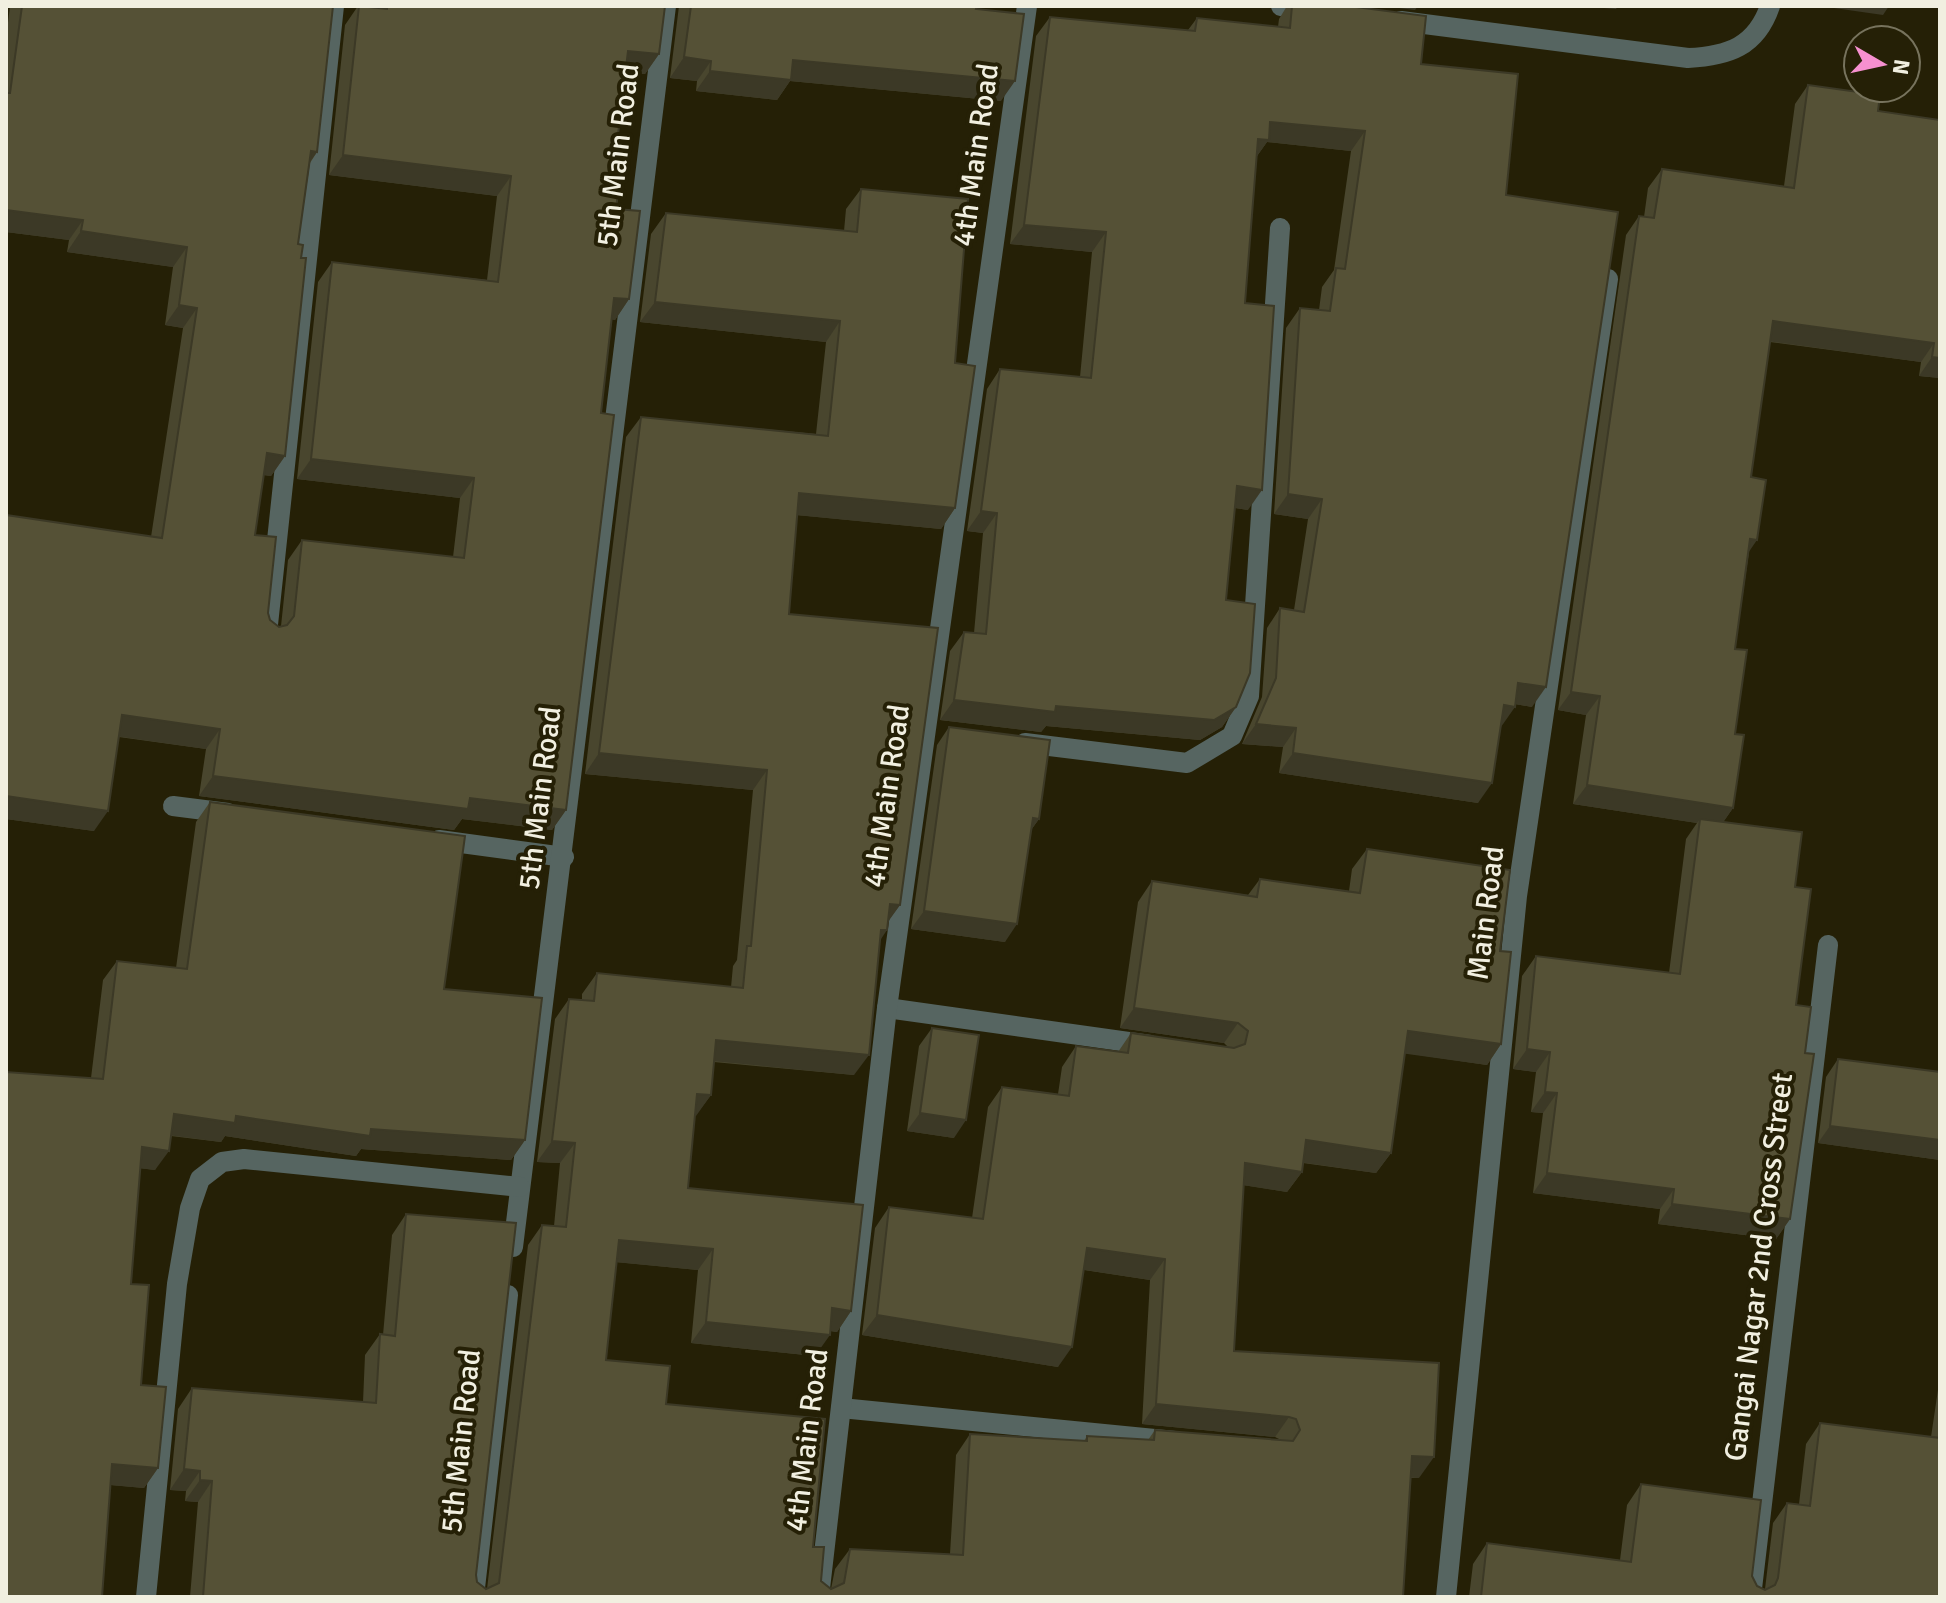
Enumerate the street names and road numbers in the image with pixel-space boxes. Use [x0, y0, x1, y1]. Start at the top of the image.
street label: 5th Main Road [588, 61, 648, 249]
street label: 4th Main Road [945, 61, 1007, 249]
street label: 4th Main Road [856, 702, 918, 890]
street label: 5th Main Road [510, 704, 570, 892]
street label: Main Road [1459, 844, 1513, 982]
street label: Gangai Nagar 2nd Cross Street [1717, 1071, 1801, 1463]
street label: 4th Main Road [777, 1346, 837, 1534]
street label: 5th Main Road [433, 1347, 489, 1535]

